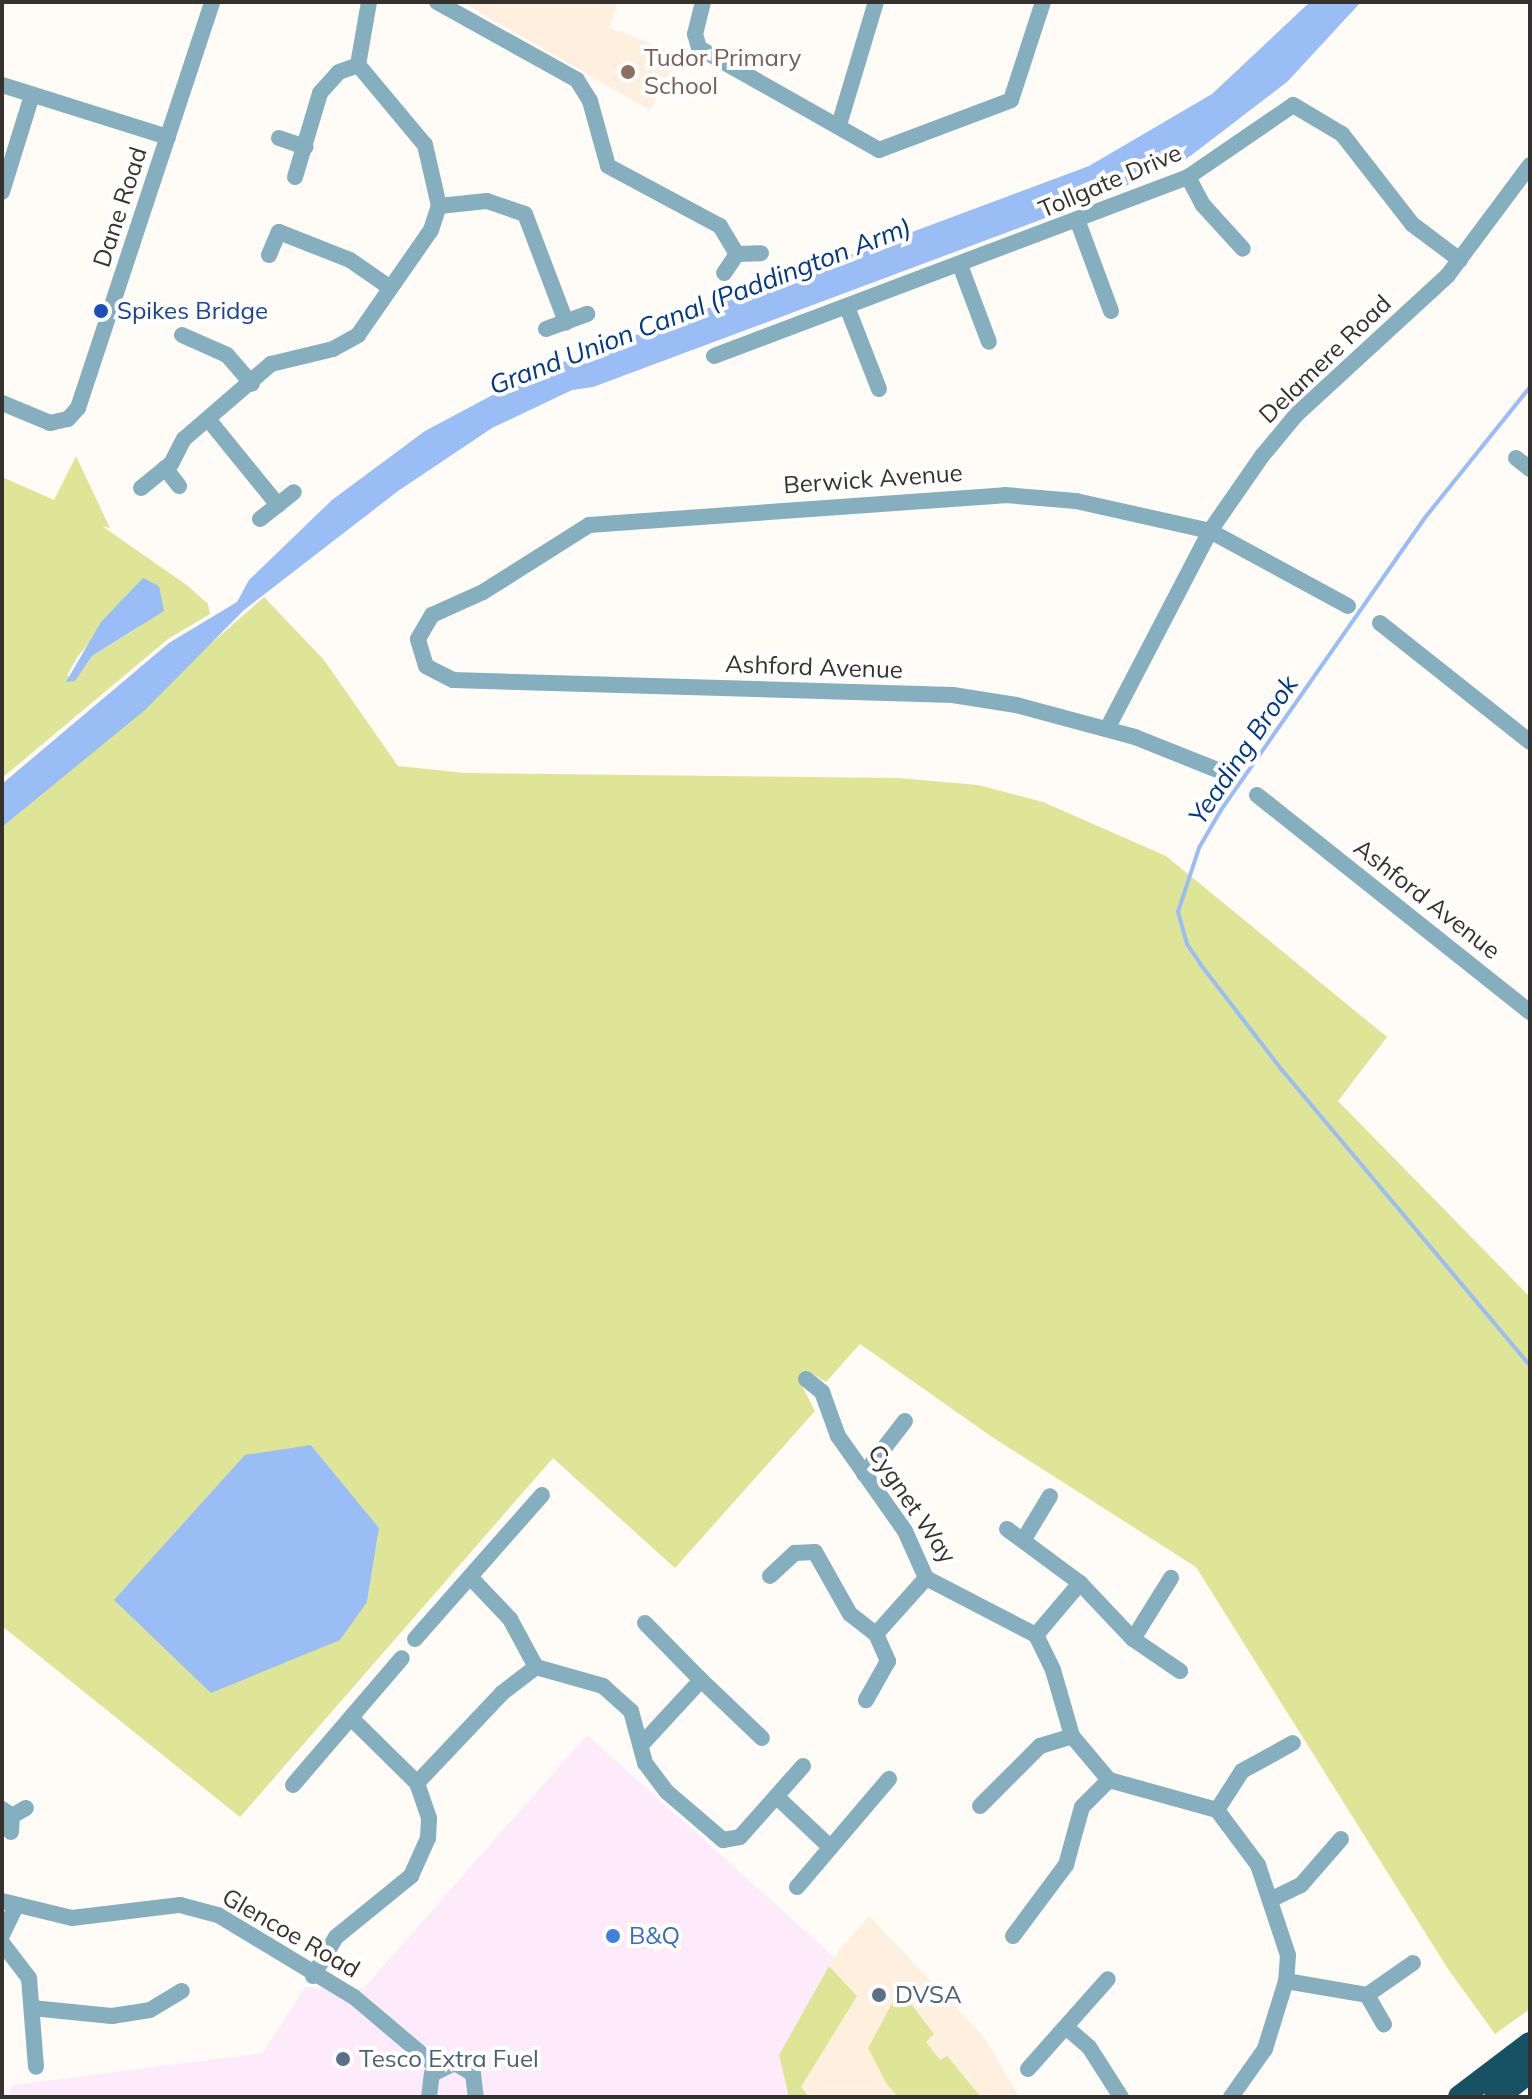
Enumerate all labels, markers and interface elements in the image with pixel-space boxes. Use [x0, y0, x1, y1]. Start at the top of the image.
place label: Tudor Primary School [644, 44, 801, 100]
marker: Tudor Primary School [619, 63, 637, 81]
street label: Tollgate Drive [1034, 138, 1186, 224]
street label: Dane Road [87, 143, 153, 271]
water label: Grand Union Canal (Paddington Arm) [485, 211, 915, 401]
street label: Delamere Road [1253, 289, 1397, 429]
place label: Spikes Bridge [117, 297, 268, 325]
marker: Spikes Bridge [92, 302, 110, 320]
street label: Berwick Avenue [782, 458, 964, 500]
street label: Ashford Avenue [725, 650, 903, 684]
water label: Yeading Brook [1182, 670, 1304, 830]
street label: Ashford Avenue [1348, 833, 1506, 965]
street label: Cygnet Way [862, 1439, 962, 1569]
street label: Glencoe Road [217, 1882, 365, 1984]
place label: B&Q [629, 1922, 680, 1950]
marker: B&Q [604, 1927, 622, 1945]
place label: DVSA [895, 1981, 962, 2009]
marker: DVSA [870, 1986, 888, 2004]
place label: Tesco Extra Fuel [359, 2045, 539, 2073]
marker: Tesco Extra Fuel [334, 2050, 352, 2068]

